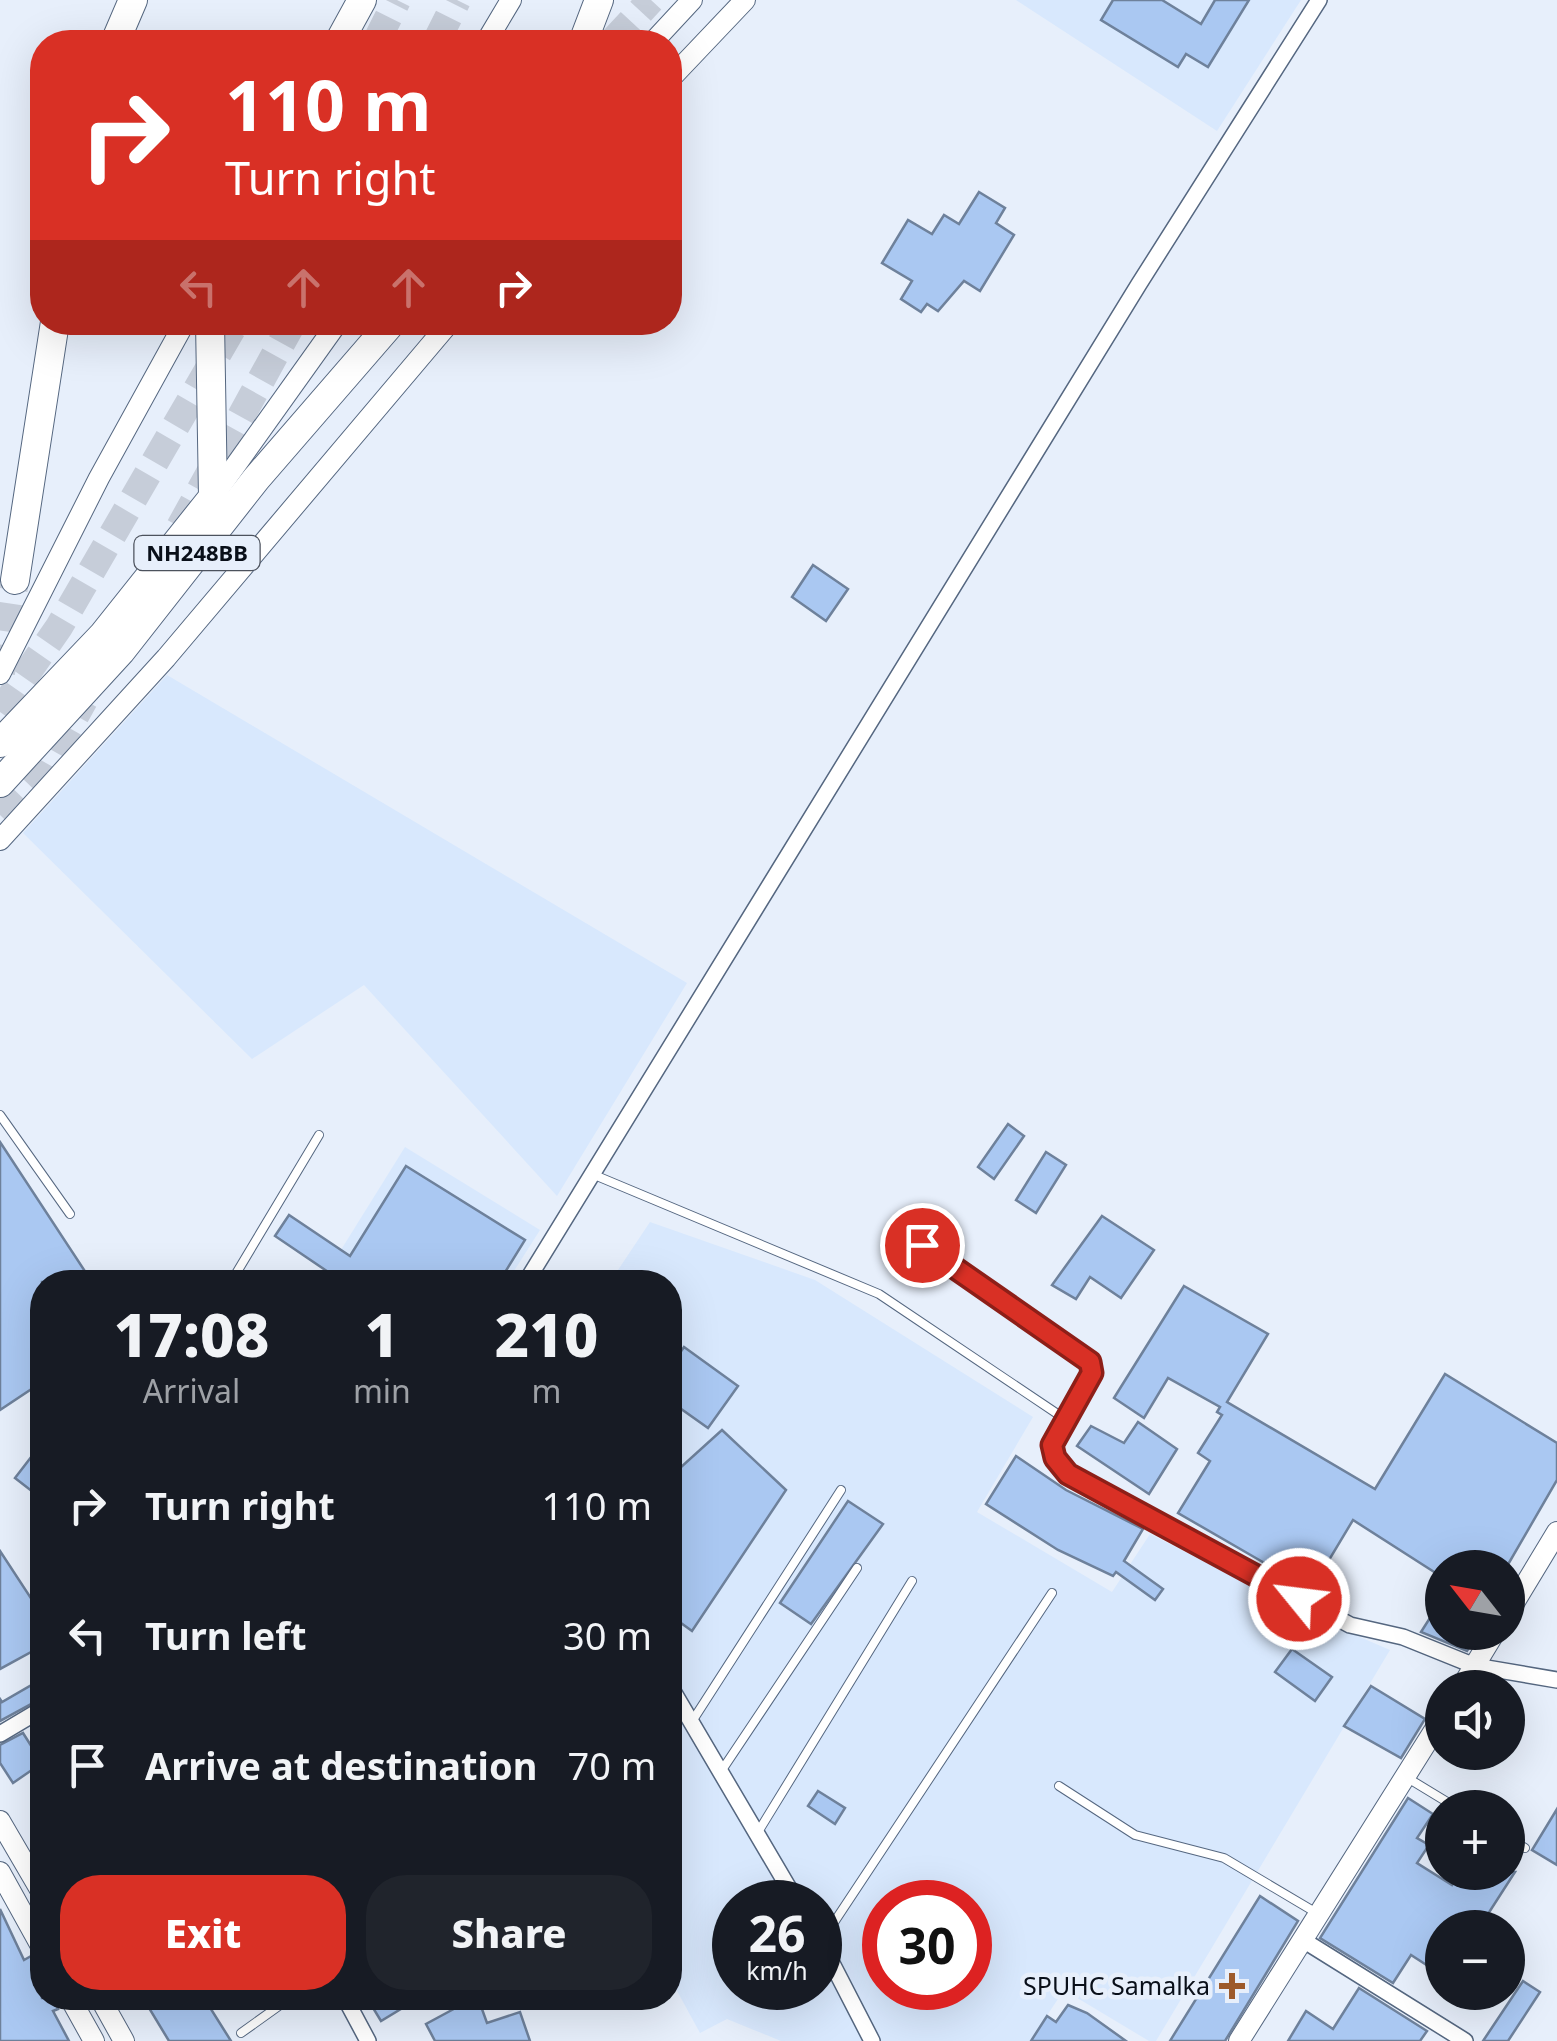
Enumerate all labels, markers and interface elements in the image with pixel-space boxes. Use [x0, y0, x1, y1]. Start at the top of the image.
text: 110 m [225, 56, 432, 152]
icon: right [60, 70, 190, 200]
text: Turn right [225, 147, 436, 208]
icon: left [171, 260, 226, 315]
icon: ahead [276, 260, 331, 315]
icon: ahead [381, 260, 436, 315]
icon: right [486, 260, 541, 315]
road number: NH248BB [134, 536, 260, 570]
pin [880, 1203, 965, 1288]
icon: arrive [895, 1218, 950, 1273]
text: 17:08 [114, 1293, 269, 1375]
text: 1 [365, 1293, 399, 1375]
text: 210 [494, 1293, 598, 1375]
text: Arrival [143, 1369, 240, 1412]
text: min [353, 1369, 411, 1412]
text: m [531, 1369, 561, 1412]
icon: right [60, 1478, 115, 1533]
text: Turn right [145, 1479, 335, 1531]
text: 110 m [541, 1479, 652, 1531]
position arrow [1247, 1547, 1351, 1651]
north arrow [1425, 1550, 1525, 1650]
map controls [1425, 1550, 1525, 2010]
icon: left [60, 1608, 115, 1663]
text: Turn left [145, 1609, 307, 1661]
text: 30 m [563, 1609, 652, 1661]
button: sound [1425, 1670, 1525, 1770]
icon: arrive [60, 1738, 115, 1793]
text: Arrive at destination [145, 1739, 537, 1791]
text: 70 m [567, 1739, 656, 1791]
button: + [1425, 1790, 1525, 1890]
button: Exit [60, 1875, 346, 1990]
button: Share [366, 1875, 652, 1990]
speed limit sign: 30 [862, 1880, 992, 2010]
text: 26 [748, 1899, 806, 1967]
button: − [1425, 1910, 1525, 2010]
text: km/h [746, 1953, 808, 1987]
place label: SPUHC Samalka [1023, 1968, 1210, 2002]
marker: SPUHC Samalka [1219, 1973, 1245, 1999]

